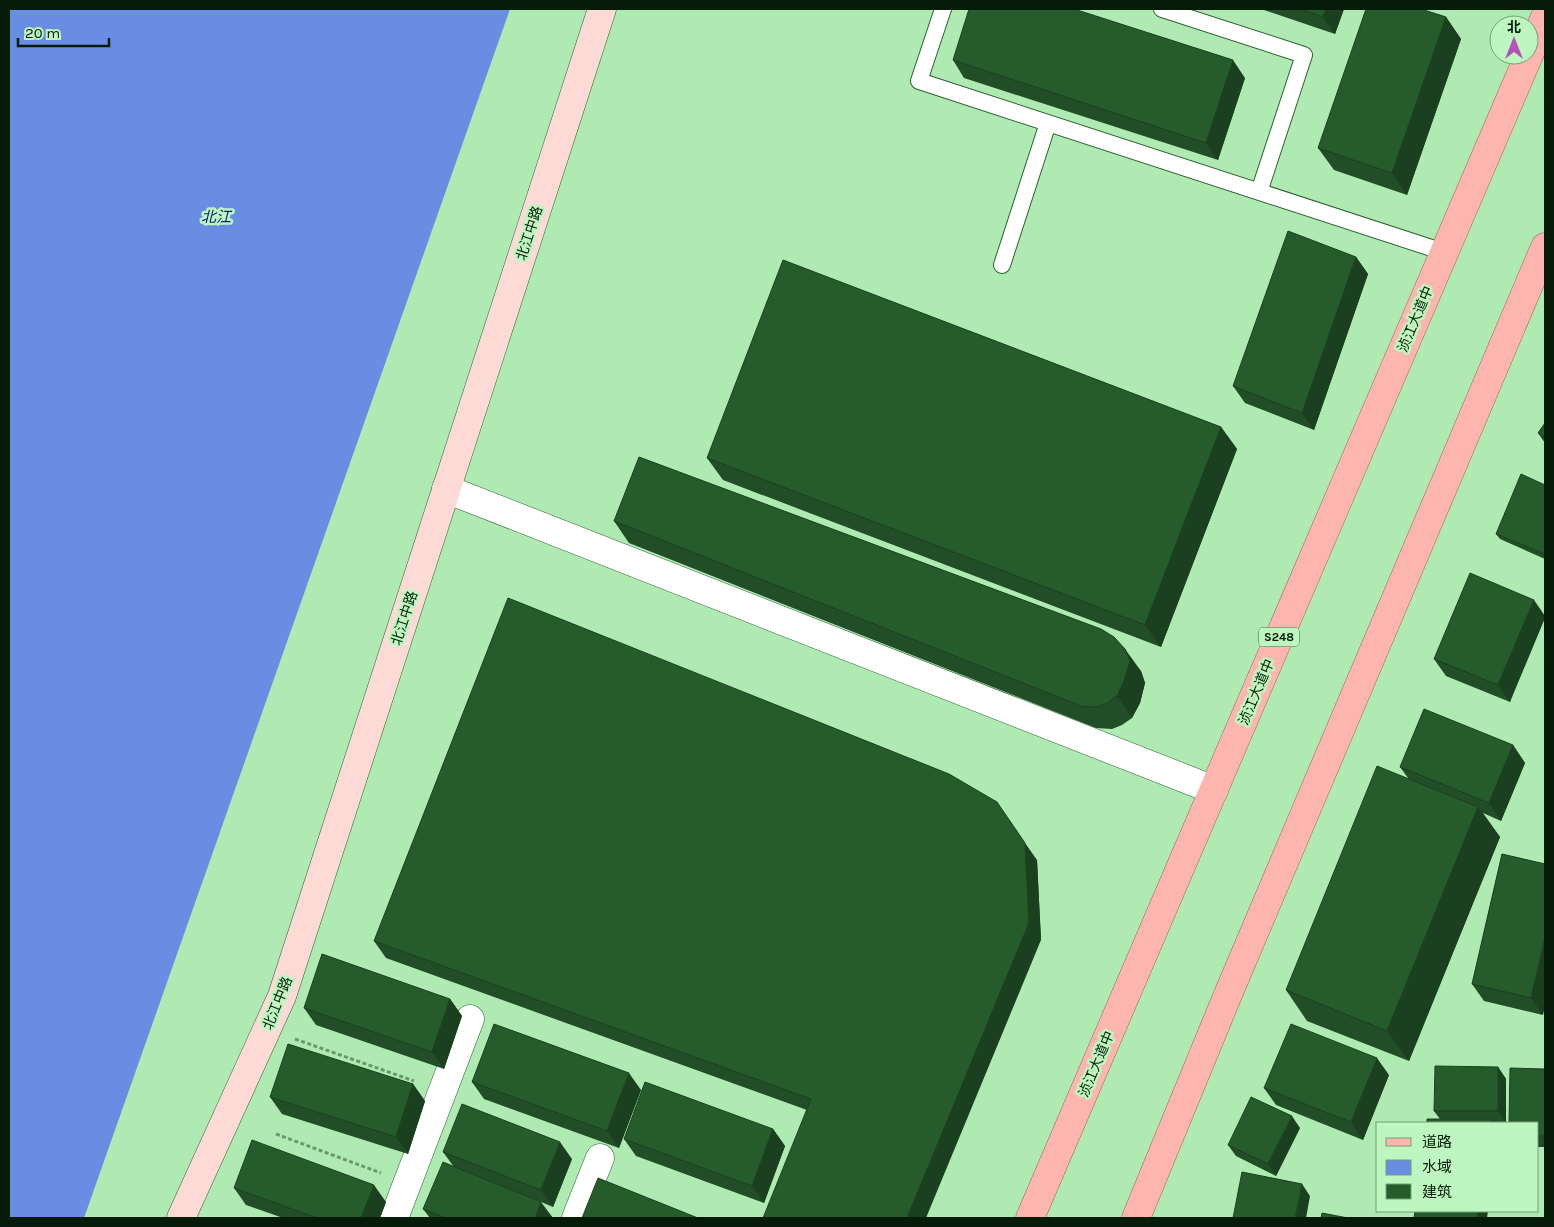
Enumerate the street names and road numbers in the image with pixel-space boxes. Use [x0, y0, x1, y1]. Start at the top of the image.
street label: 北江中路 [513, 204, 546, 262]
street label: 浈江大道中 [1394, 284, 1437, 355]
street label: 北江中路 [388, 589, 421, 647]
road number: S248 [1259, 628, 1299, 646]
street label: 浈江大道中 [1235, 657, 1278, 728]
street label: 北江中路 [259, 974, 296, 1032]
street label: 浈江大道中 [1075, 1029, 1118, 1100]

